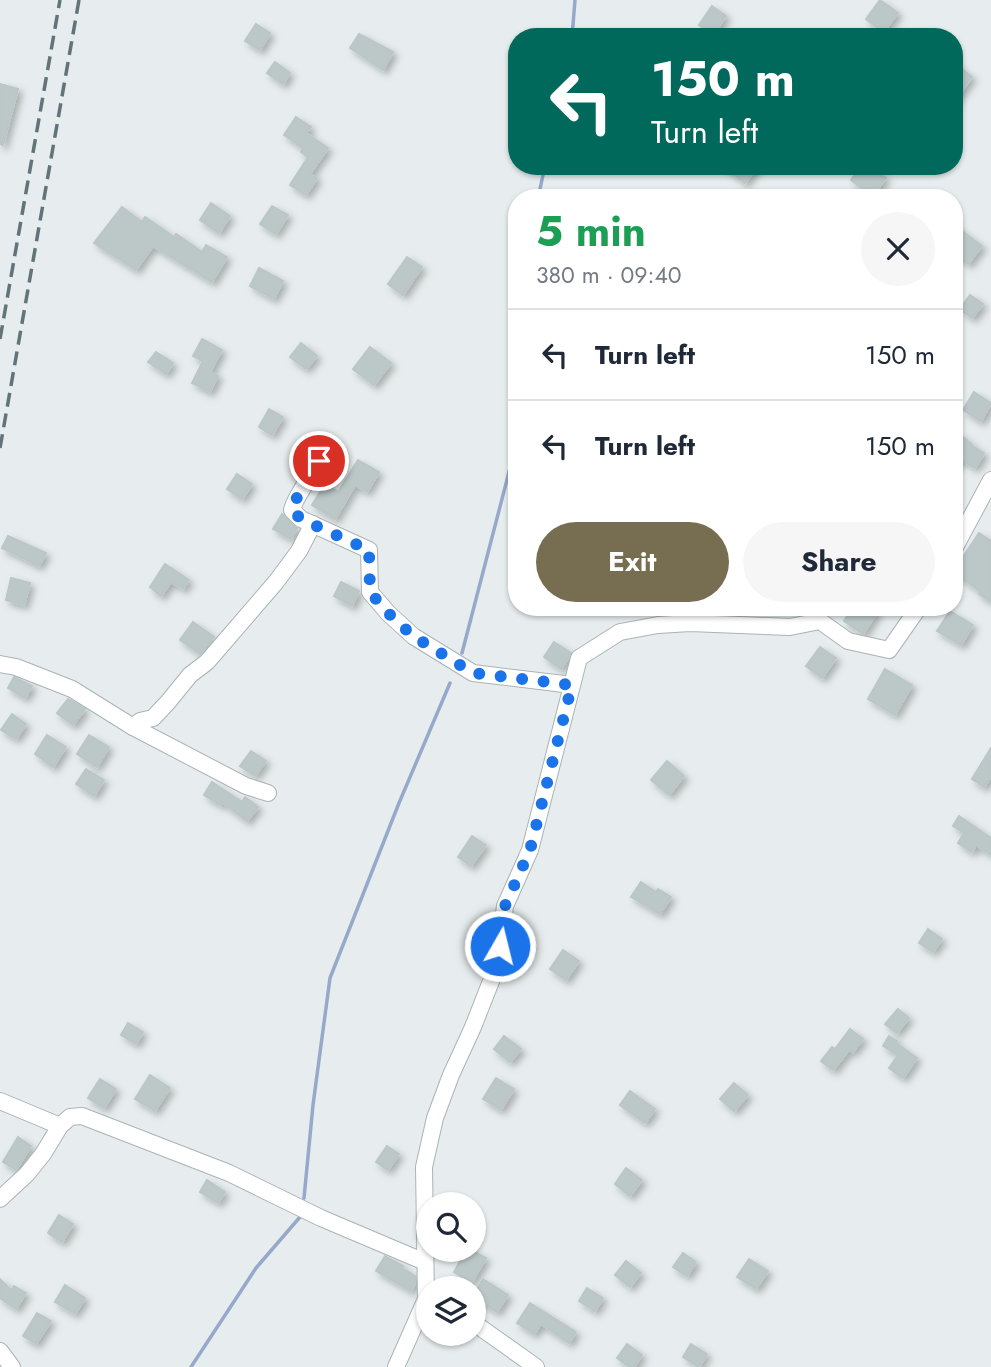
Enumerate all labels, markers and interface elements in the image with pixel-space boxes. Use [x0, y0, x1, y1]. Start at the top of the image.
text: 150 m [651, 44, 795, 114]
icon: left [536, 56, 627, 147]
text: Turn left [651, 109, 758, 155]
text: 5 min [536, 201, 646, 262]
button: close [861, 212, 935, 286]
text: 380 m · 09:40 [536, 258, 682, 292]
icon: left [536, 336, 574, 374]
text: Turn left [595, 336, 695, 374]
text: 150 m [865, 336, 935, 374]
icon: left [536, 427, 574, 465]
text: Turn left [595, 427, 695, 465]
text: 150 m [865, 427, 935, 465]
pin [289, 431, 349, 491]
icon: arrive [300, 442, 338, 480]
button: Exit [536, 522, 729, 602]
button: Share [743, 522, 935, 602]
position arrow [463, 909, 537, 983]
map controls [416, 1192, 486, 1346]
button: search [416, 1192, 486, 1262]
button: layers [416, 1276, 486, 1346]

